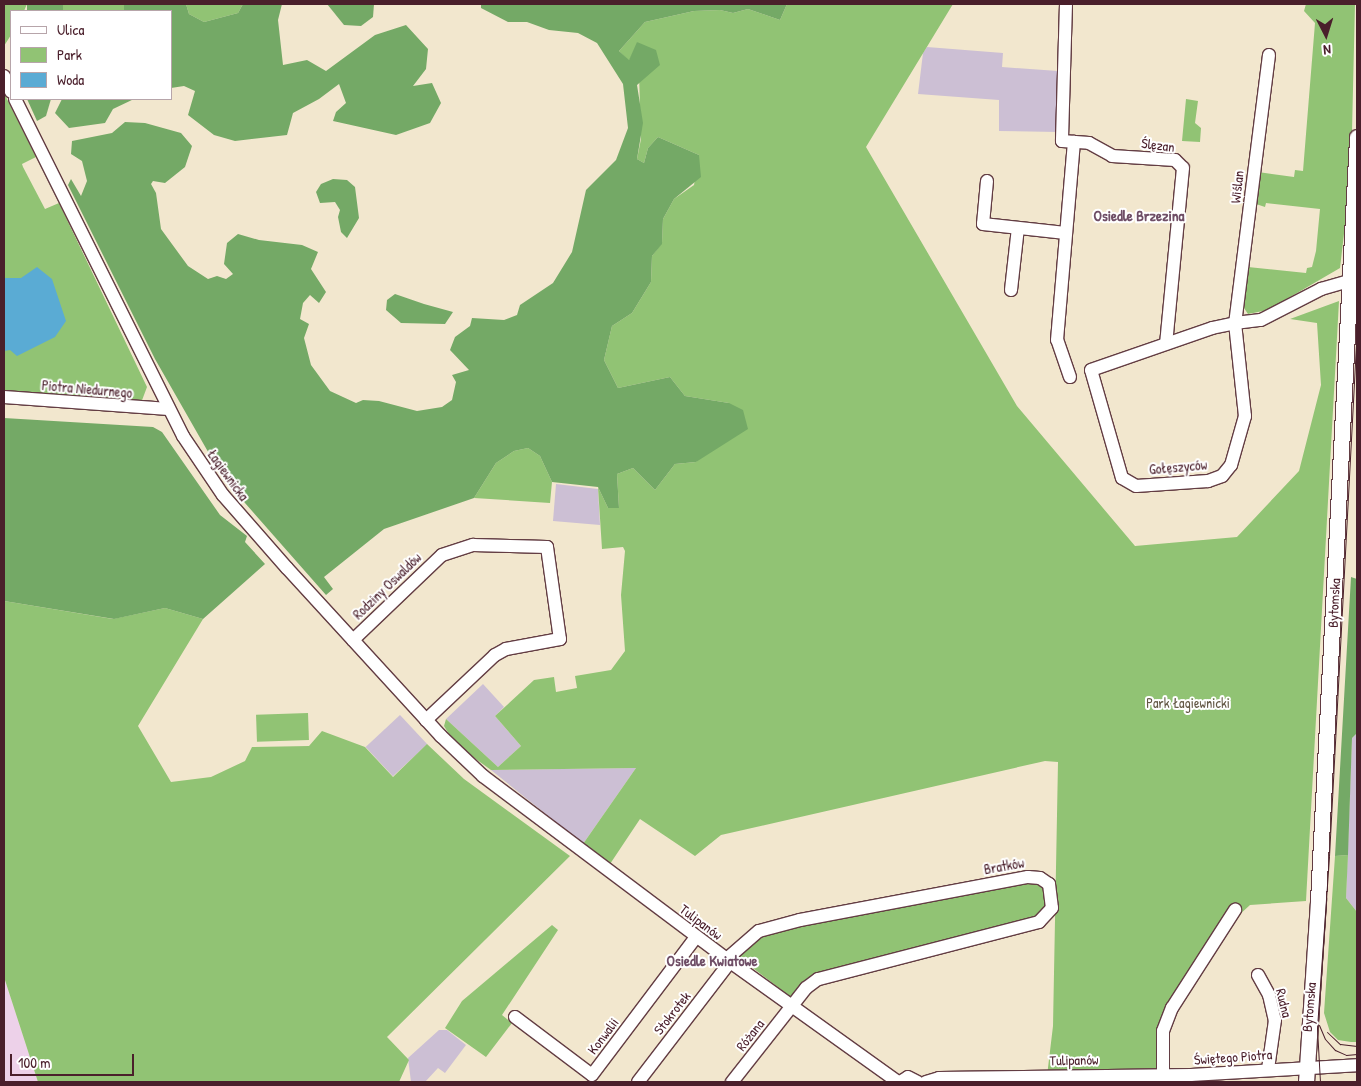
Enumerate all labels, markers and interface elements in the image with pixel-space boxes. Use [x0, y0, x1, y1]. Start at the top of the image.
legend [10, 10, 172, 100]
north arrow [1301, 10, 1351, 60]
text: Ulica [57, 19, 84, 40]
text: N [1323, 41, 1332, 60]
text: Park [57, 44, 82, 65]
text: Woda [57, 69, 84, 90]
street label: Ślęzan [1140, 135, 1176, 155]
street label: Wiślan [1227, 170, 1247, 204]
district label: Osiedle Brzezina [1094, 207, 1184, 225]
street label: Piotra Niedurnego [41, 377, 133, 401]
street label: Łagiewnicka [204, 446, 252, 504]
street label: Gołęszyców [1148, 456, 1208, 478]
street label: Rodziny Oswaldów [349, 549, 425, 623]
street label: Bytomska [1324, 578, 1344, 628]
park label: Park Łagiewnicki [1146, 695, 1230, 711]
street label: Bratków [982, 854, 1026, 878]
street label: Tulipanów [676, 901, 726, 943]
district label: Osiedle Kwiatowe [667, 952, 757, 970]
street label: Bytomska [1298, 982, 1320, 1032]
street label: Rudna [1272, 987, 1296, 1019]
street label: Stokrotek [650, 988, 694, 1038]
street label: Konwalii [584, 1014, 622, 1058]
street label: Różana [733, 1016, 767, 1054]
scale bar [12, 1044, 136, 1076]
street label: Świętego Piotra [1193, 1046, 1273, 1068]
street label: Tulipanów [1049, 1051, 1099, 1069]
text: 100 m [18, 1052, 51, 1073]

